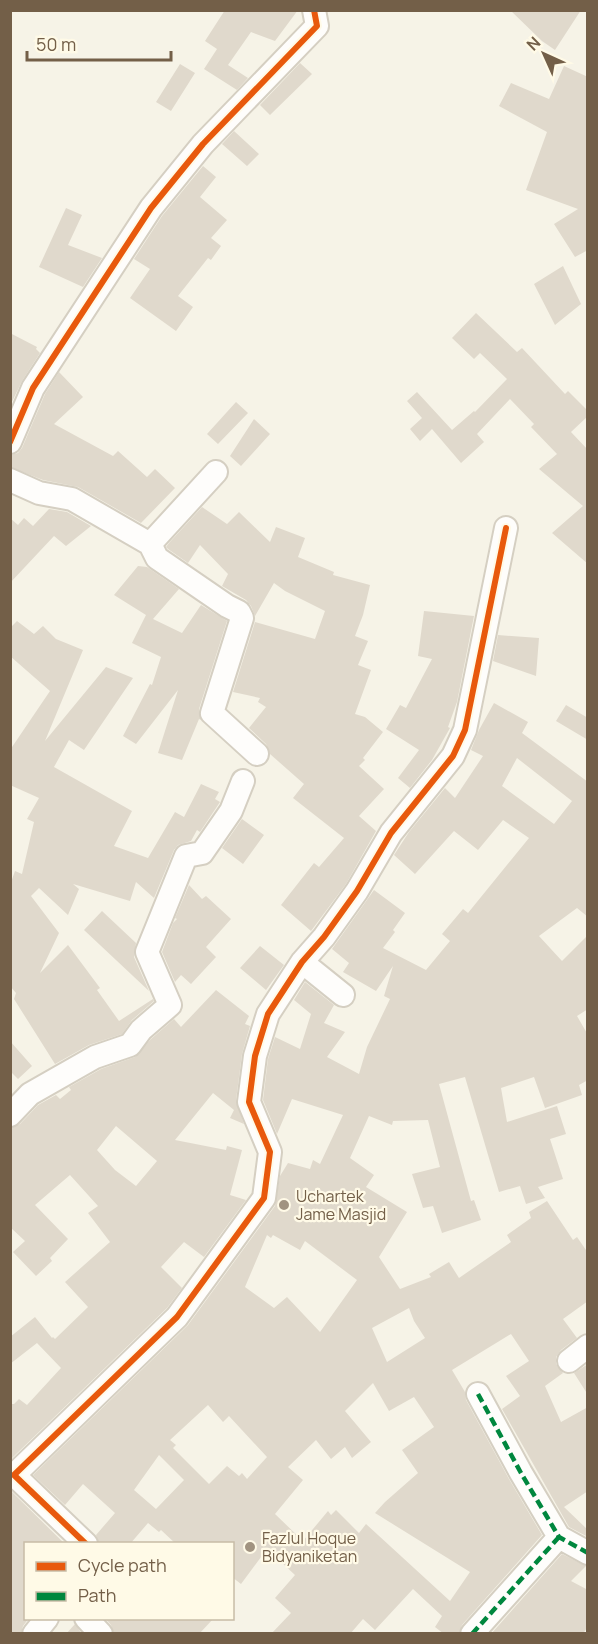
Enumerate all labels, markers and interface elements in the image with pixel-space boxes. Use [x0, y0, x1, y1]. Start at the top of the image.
scale bar [27, 24, 171, 62]
north arrow [514, 24, 574, 84]
text: 50 m [36, 32, 76, 56]
text: N [522, 32, 545, 55]
place label: Uchartek Jame Masjid [296, 1185, 386, 1225]
marker: Uchartek Jame Masjid [277, 1198, 291, 1212]
place label: Fazlul Hoque Bidyaniketan [262, 1527, 357, 1567]
marker: Fazlul Hoque Bidyaniketan [243, 1540, 257, 1554]
legend [24, 1542, 234, 1620]
text: Cycle path [78, 1553, 167, 1577]
text: Path [78, 1583, 116, 1607]

